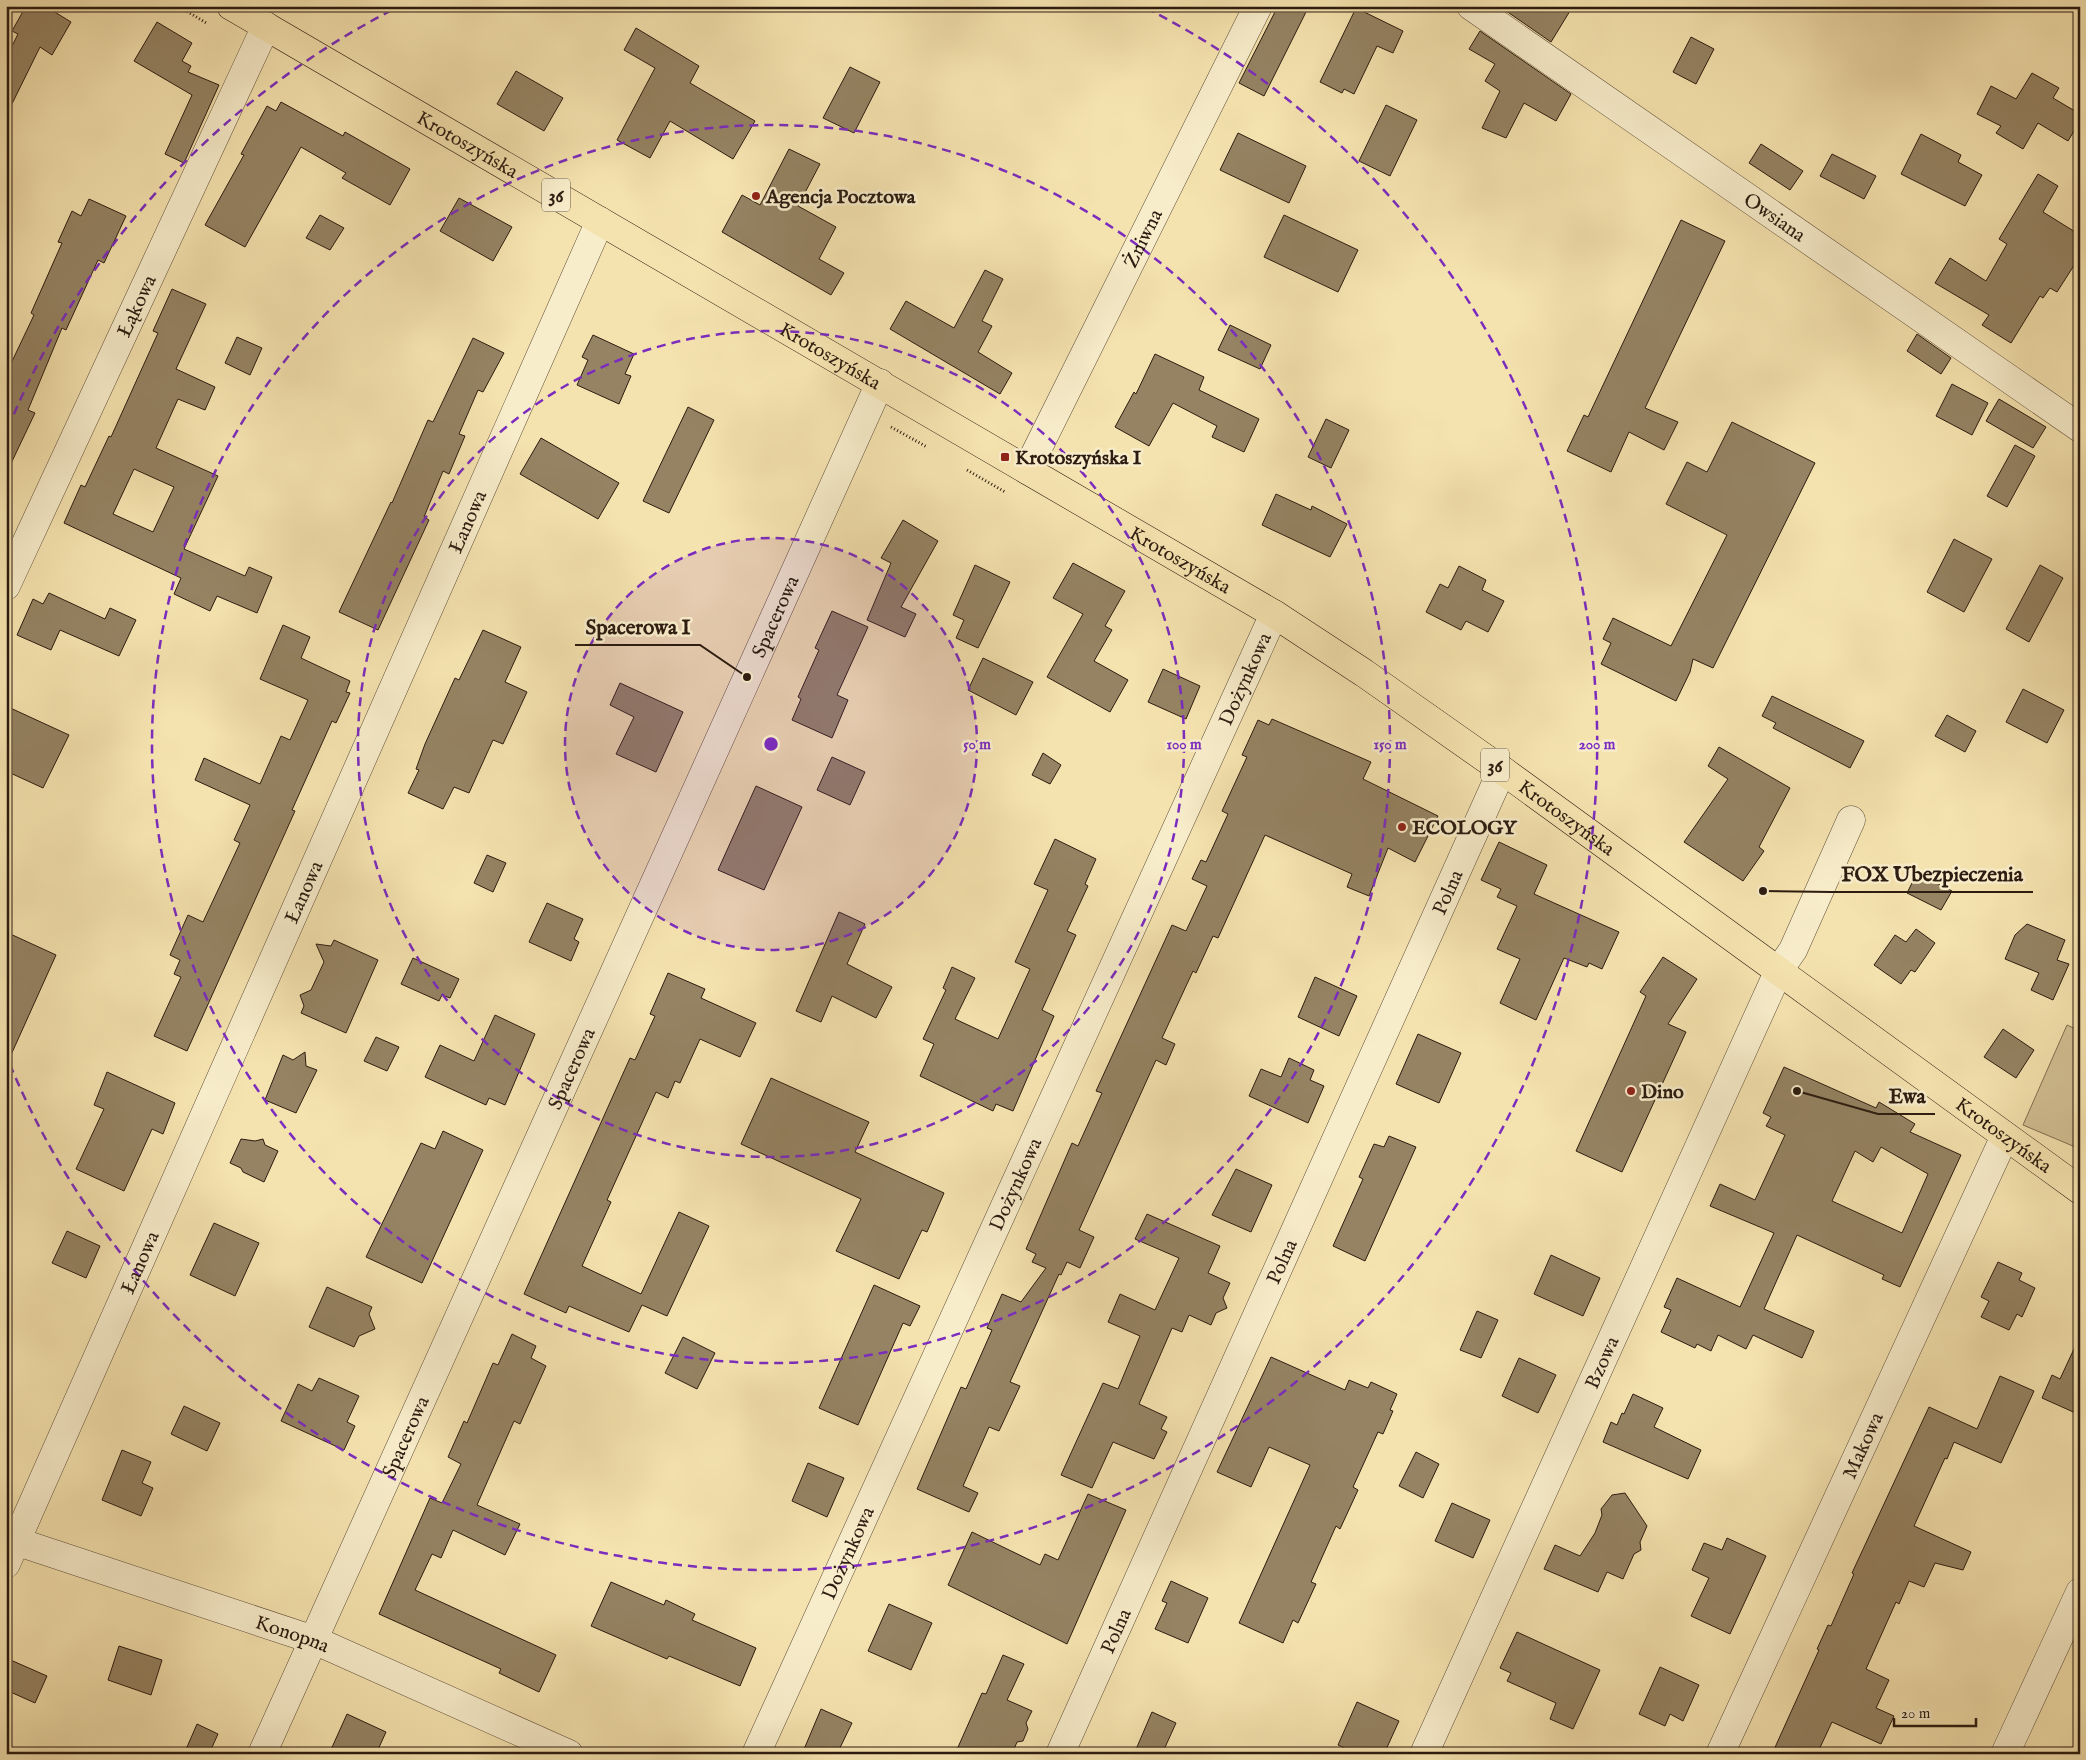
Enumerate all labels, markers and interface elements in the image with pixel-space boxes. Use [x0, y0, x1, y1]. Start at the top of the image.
street label: Krotoszyńska [412, 106, 523, 185]
road number: 36 [542, 178, 570, 212]
place label: Agencja Pocztowa [765, 185, 916, 210]
street label: Owsiana [1738, 188, 1810, 248]
marker: Agencja Pocztowa [750, 190, 762, 202]
street label: Żniwna [1119, 205, 1169, 272]
street label: Łąkowa [112, 271, 163, 341]
street label: Krotoszyńska [775, 317, 885, 396]
place label: Krotoszyńska I [1015, 446, 1142, 471]
marker: Krotoszyńska I [999, 451, 1011, 463]
street label: Łanowa [444, 487, 493, 557]
street label: Krotoszyńska [1124, 521, 1235, 600]
street label: Spacerowa [747, 572, 806, 662]
callout: Spacerowa I [575, 609, 700, 645]
text: Spacerowa I [585, 615, 691, 642]
street label: Dożynkowa [1214, 629, 1278, 730]
centre of rings [762, 735, 780, 753]
text: 50 m [963, 735, 991, 754]
text: 100 m [1166, 735, 1202, 754]
text: 150 m [1373, 735, 1407, 754]
text: 200 m [1579, 735, 1616, 754]
road number: 36 [1481, 748, 1509, 782]
street label: Krotoszyńska [1513, 775, 1620, 862]
place label: ECOLOGY [1412, 816, 1518, 841]
marker: ECOLOGY [1396, 821, 1408, 833]
callout: FOX Ubezpieczenia [1831, 856, 2033, 892]
street label: Łanowa [280, 857, 330, 928]
text: FOX Ubezpieczenia [1841, 862, 2024, 889]
street label: Polna [1428, 866, 1470, 919]
street label: Spacerowa [543, 1024, 602, 1114]
callout: Ewa [1878, 1078, 1935, 1114]
place label: Dino [1641, 1080, 1684, 1105]
text: Ewa [1888, 1084, 1926, 1111]
marker: Dino [1625, 1085, 1637, 1097]
street label: Krotoszyńska [1950, 1092, 2057, 1180]
street label: Dożynkowa [984, 1134, 1048, 1235]
street label: Łanowa [116, 1227, 166, 1298]
street label: Polna [1262, 1235, 1304, 1288]
street label: Bzowa [1580, 1332, 1626, 1393]
street label: Spacerowa [377, 1392, 436, 1482]
street label: Makowa [1838, 1408, 1890, 1483]
street label: Dożynkowa [817, 1503, 881, 1604]
street label: Polna [1096, 1605, 1138, 1658]
street label: Konopna [252, 1610, 333, 1659]
scale bar [1894, 1695, 1976, 1727]
text: 20 m [1901, 1704, 1931, 1723]

